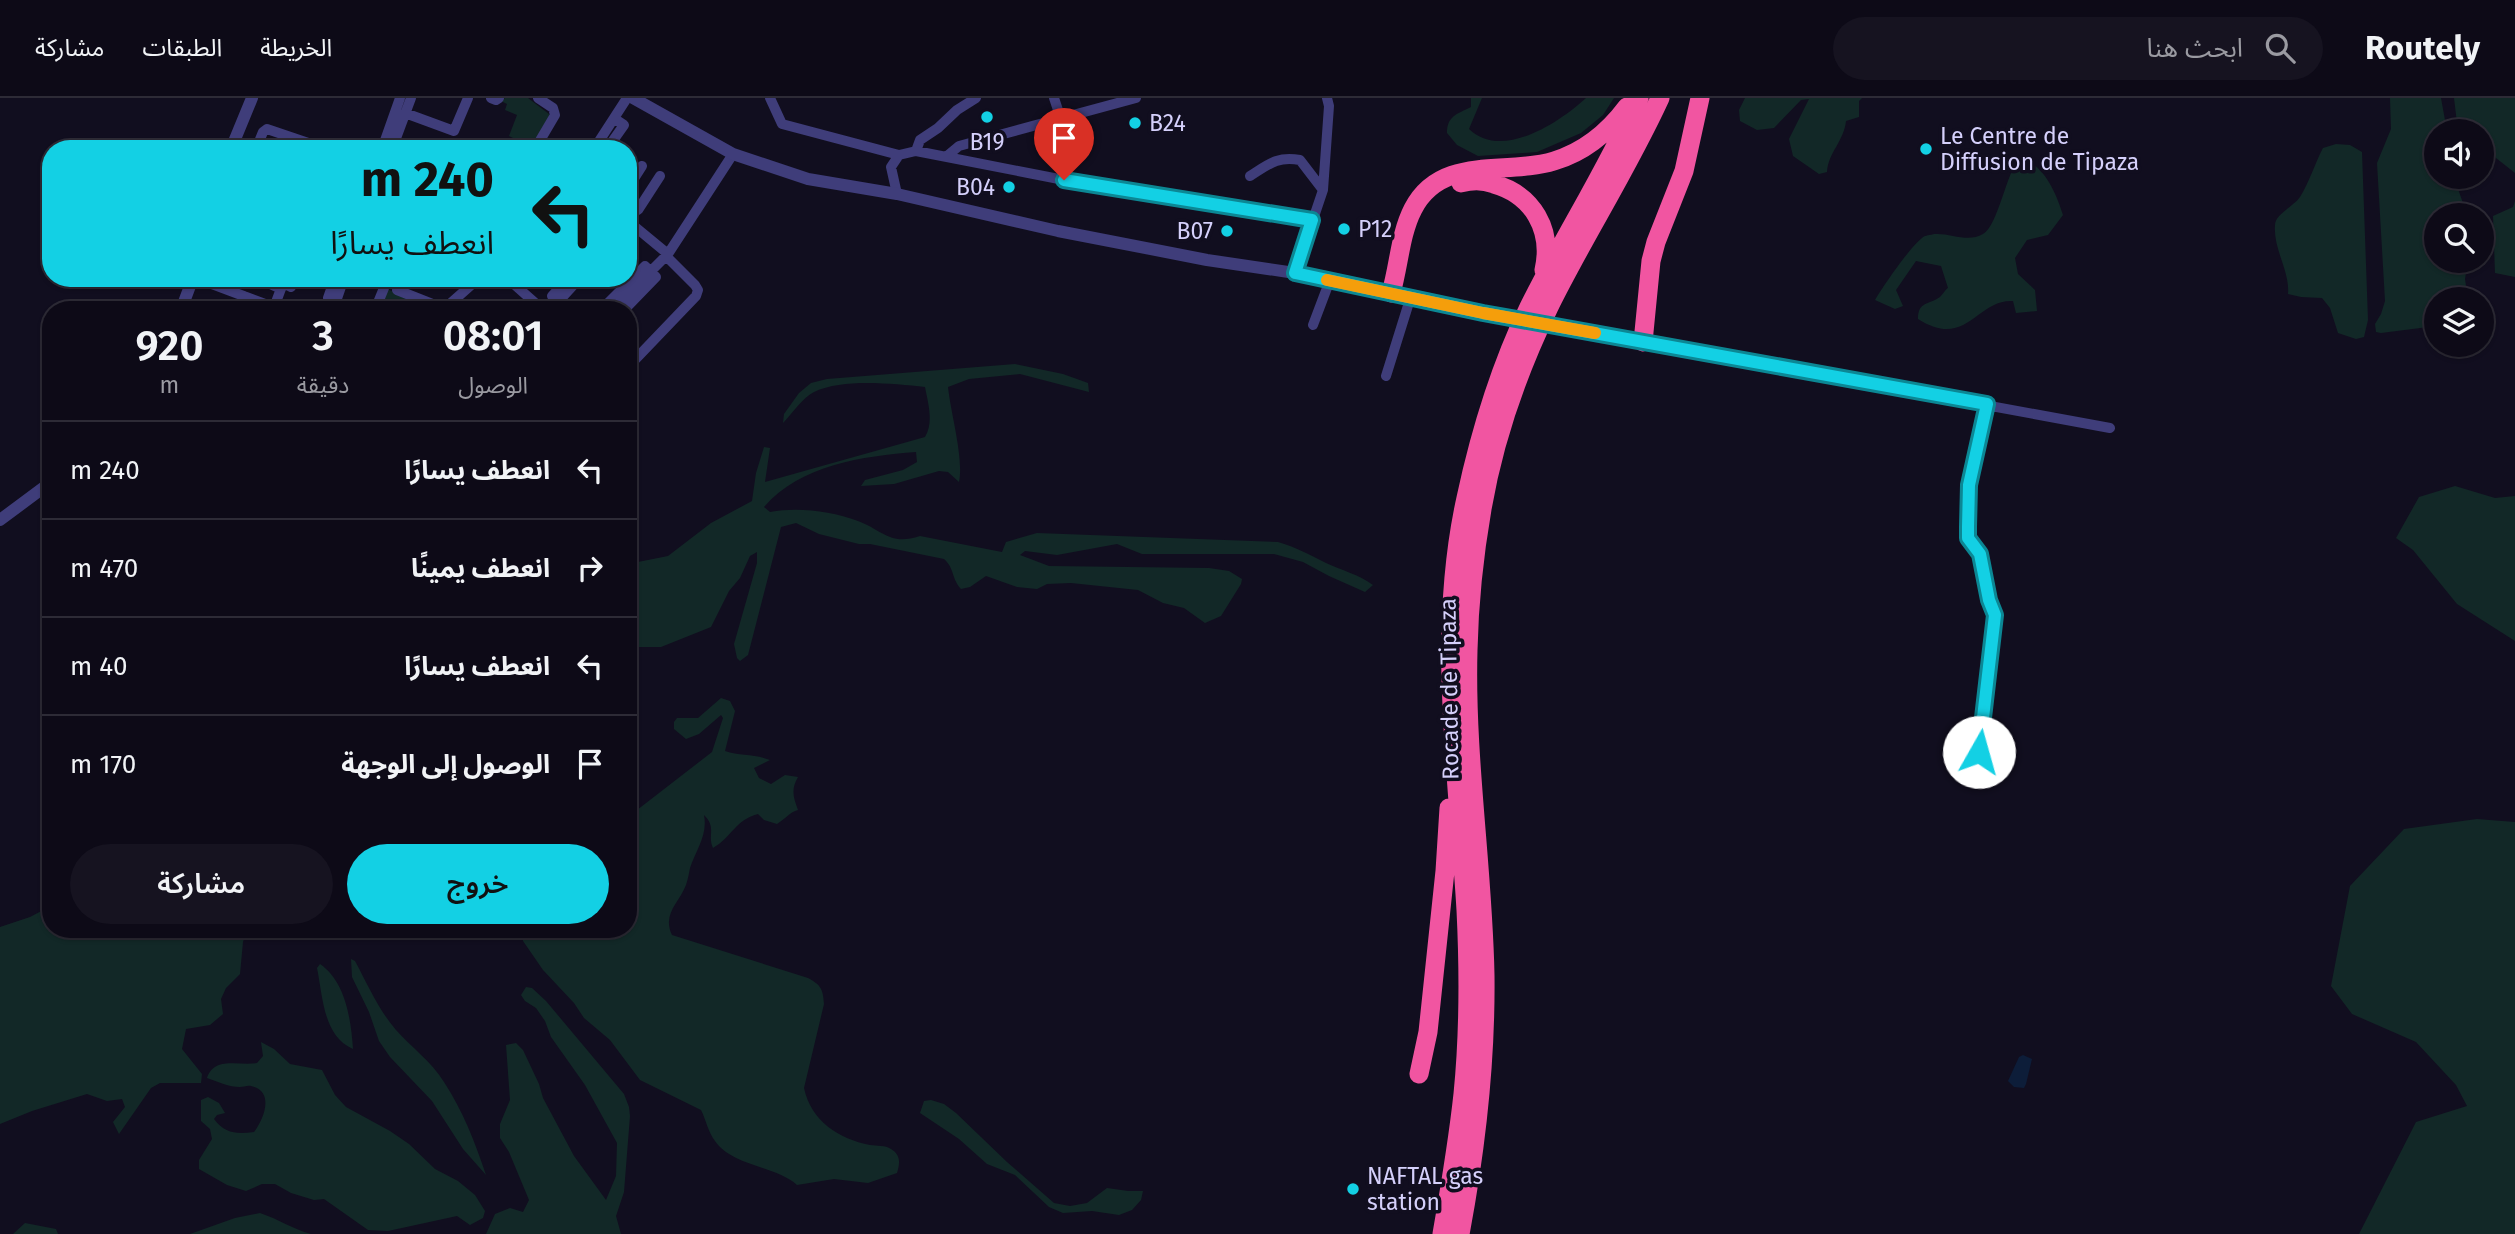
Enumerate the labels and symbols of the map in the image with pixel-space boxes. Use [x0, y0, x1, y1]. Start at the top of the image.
pin [1034, 108, 1094, 180]
marker: B19 [979, 109, 995, 125]
place label: B24 [1149, 109, 1186, 137]
marker: B24 [1127, 115, 1143, 131]
place label: Le Centre de Diffusion de Tipaza [1940, 122, 2139, 176]
place label: B19 [969, 128, 1005, 156]
marker: Le Centre de Diffusion de Tipaza [1918, 141, 1934, 157]
place label: B04 [956, 173, 995, 201]
marker: B04 [1001, 179, 1017, 195]
place label: P12 [1358, 215, 1392, 243]
place label: B07 [1176, 217, 1213, 245]
marker: P12 [1336, 221, 1352, 237]
marker: B07 [1219, 223, 1235, 239]
street label: Rocade de Tipaza [1433, 598, 1465, 780]
position arrow [1942, 715, 2016, 789]
place label: NAFTAL gas station [1367, 1162, 1483, 1216]
marker: NAFTAL gas station [1345, 1181, 1361, 1197]

